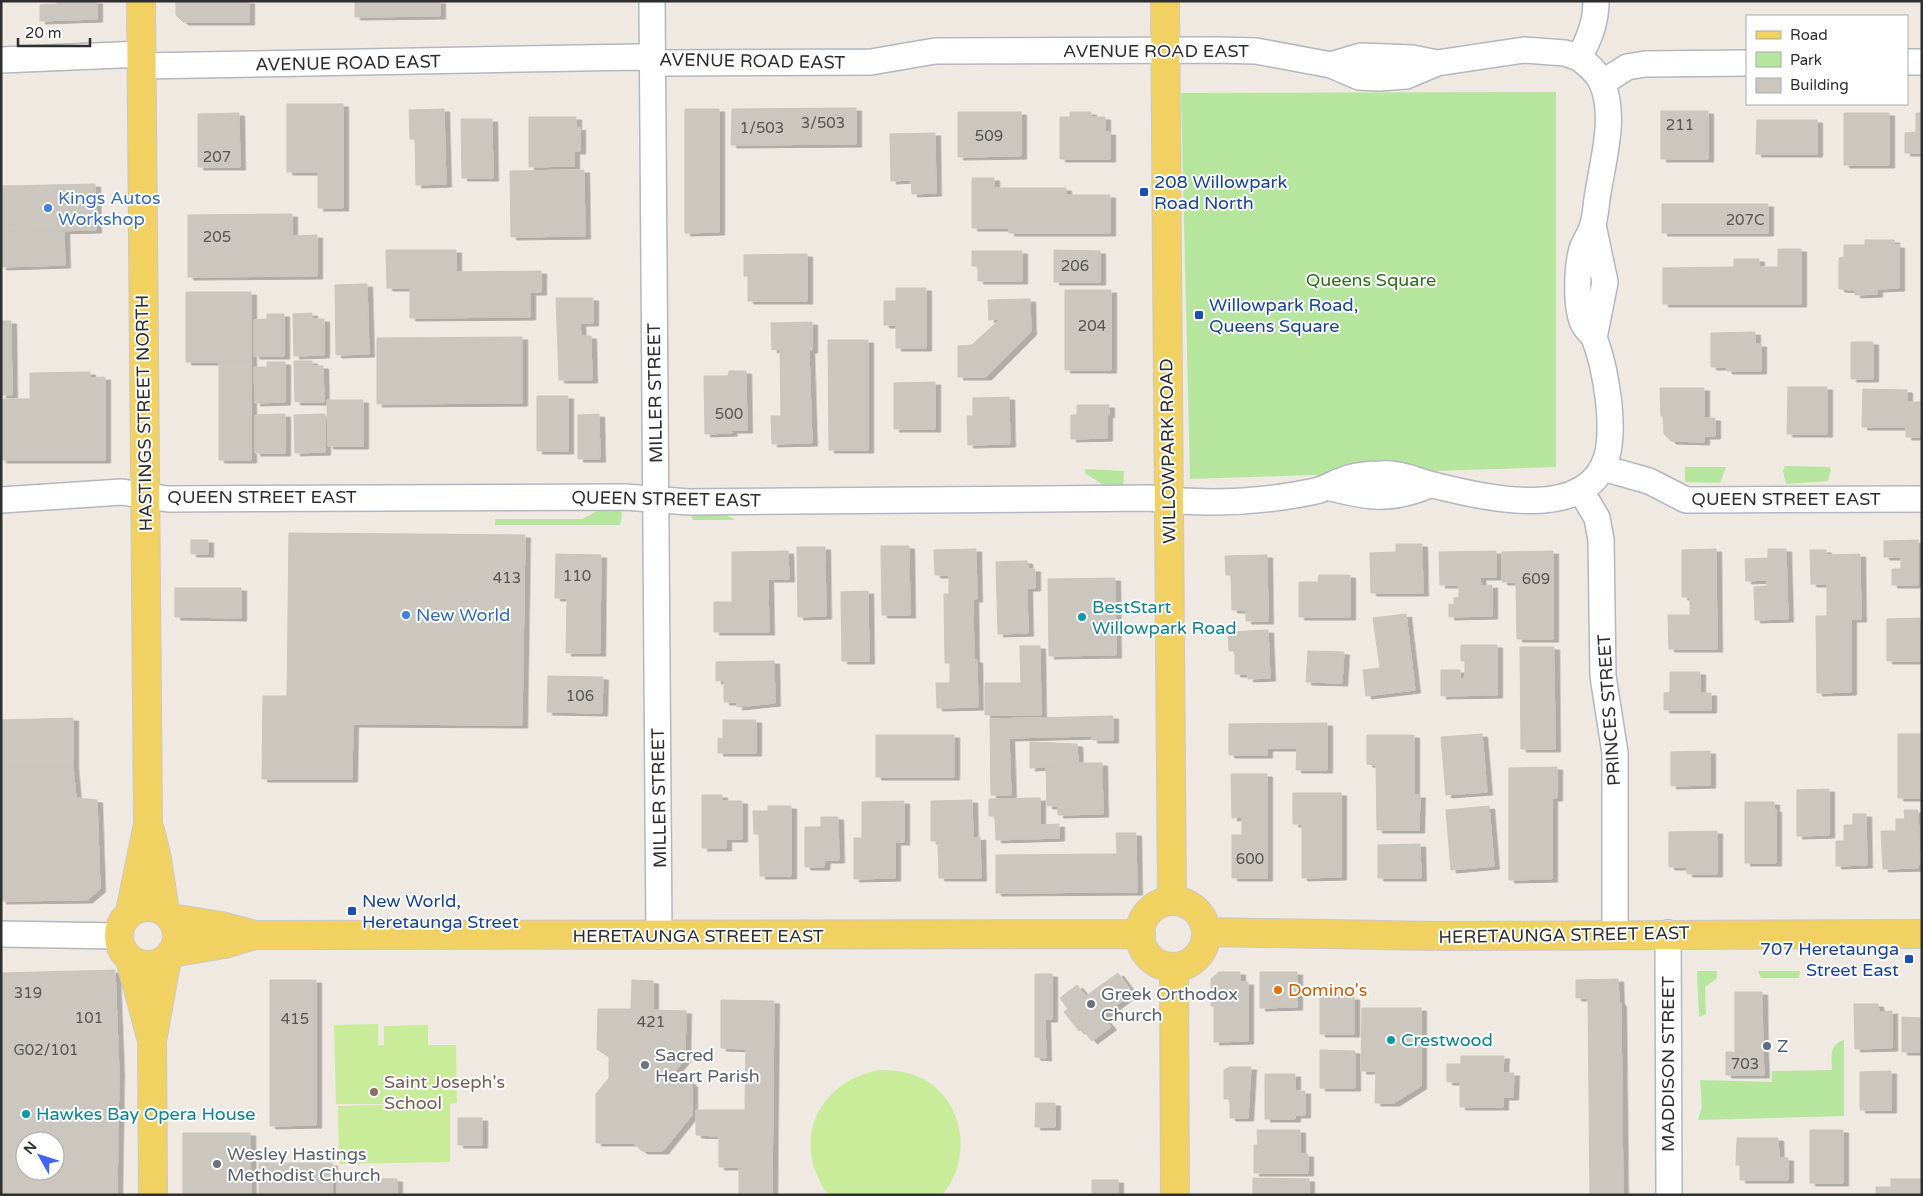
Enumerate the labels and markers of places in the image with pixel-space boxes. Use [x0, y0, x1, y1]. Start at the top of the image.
place label: 208 Willowpark Road North [1154, 171, 1287, 214]
marker: 208 Willowpark Road North [1138, 186, 1150, 198]
place label: Kings Autos Workshop [58, 187, 161, 230]
marker: Kings Autos Workshop [42, 202, 54, 214]
place label: Willowpark Road, Queens Square [1209, 294, 1358, 337]
marker: Willowpark Road, Queens Square [1193, 309, 1205, 321]
place label: BestStart Willowpark Road [1092, 596, 1237, 639]
place label: New World [416, 604, 510, 626]
marker: New World [400, 609, 412, 621]
marker: BestStart Willowpark Road [1076, 611, 1088, 623]
place label: New World, Heretaunga Street [362, 890, 519, 933]
marker: New World, Heretaunga Street [346, 905, 358, 917]
place label: 707 Heretaunga Street East [1760, 938, 1899, 981]
marker: 707 Heretaunga Street East [1903, 953, 1915, 965]
place label: Domino's [1288, 979, 1367, 1001]
place label: Greek Orthodox Church [1101, 983, 1238, 1026]
marker: Domino's [1272, 984, 1284, 996]
marker: Greek Orthodox Church [1085, 998, 1097, 1010]
place label: Crestwood [1401, 1029, 1493, 1051]
marker: Crestwood [1385, 1034, 1397, 1046]
place label: Z [1777, 1035, 1788, 1057]
marker: Z [1761, 1040, 1773, 1052]
place label: Sacred Heart Parish [655, 1044, 760, 1087]
marker: Sacred Heart Parish [639, 1059, 651, 1071]
place label: Saint Joseph's School [384, 1071, 505, 1114]
marker: Saint Joseph's School [368, 1086, 380, 1098]
place label: Hawkes Bay Opera House [36, 1103, 256, 1125]
marker: Hawkes Bay Opera House [20, 1108, 32, 1120]
place label: Wesley Hastings Methodist Church [227, 1143, 381, 1186]
marker: Wesley Hastings Methodist Church [211, 1158, 223, 1170]

